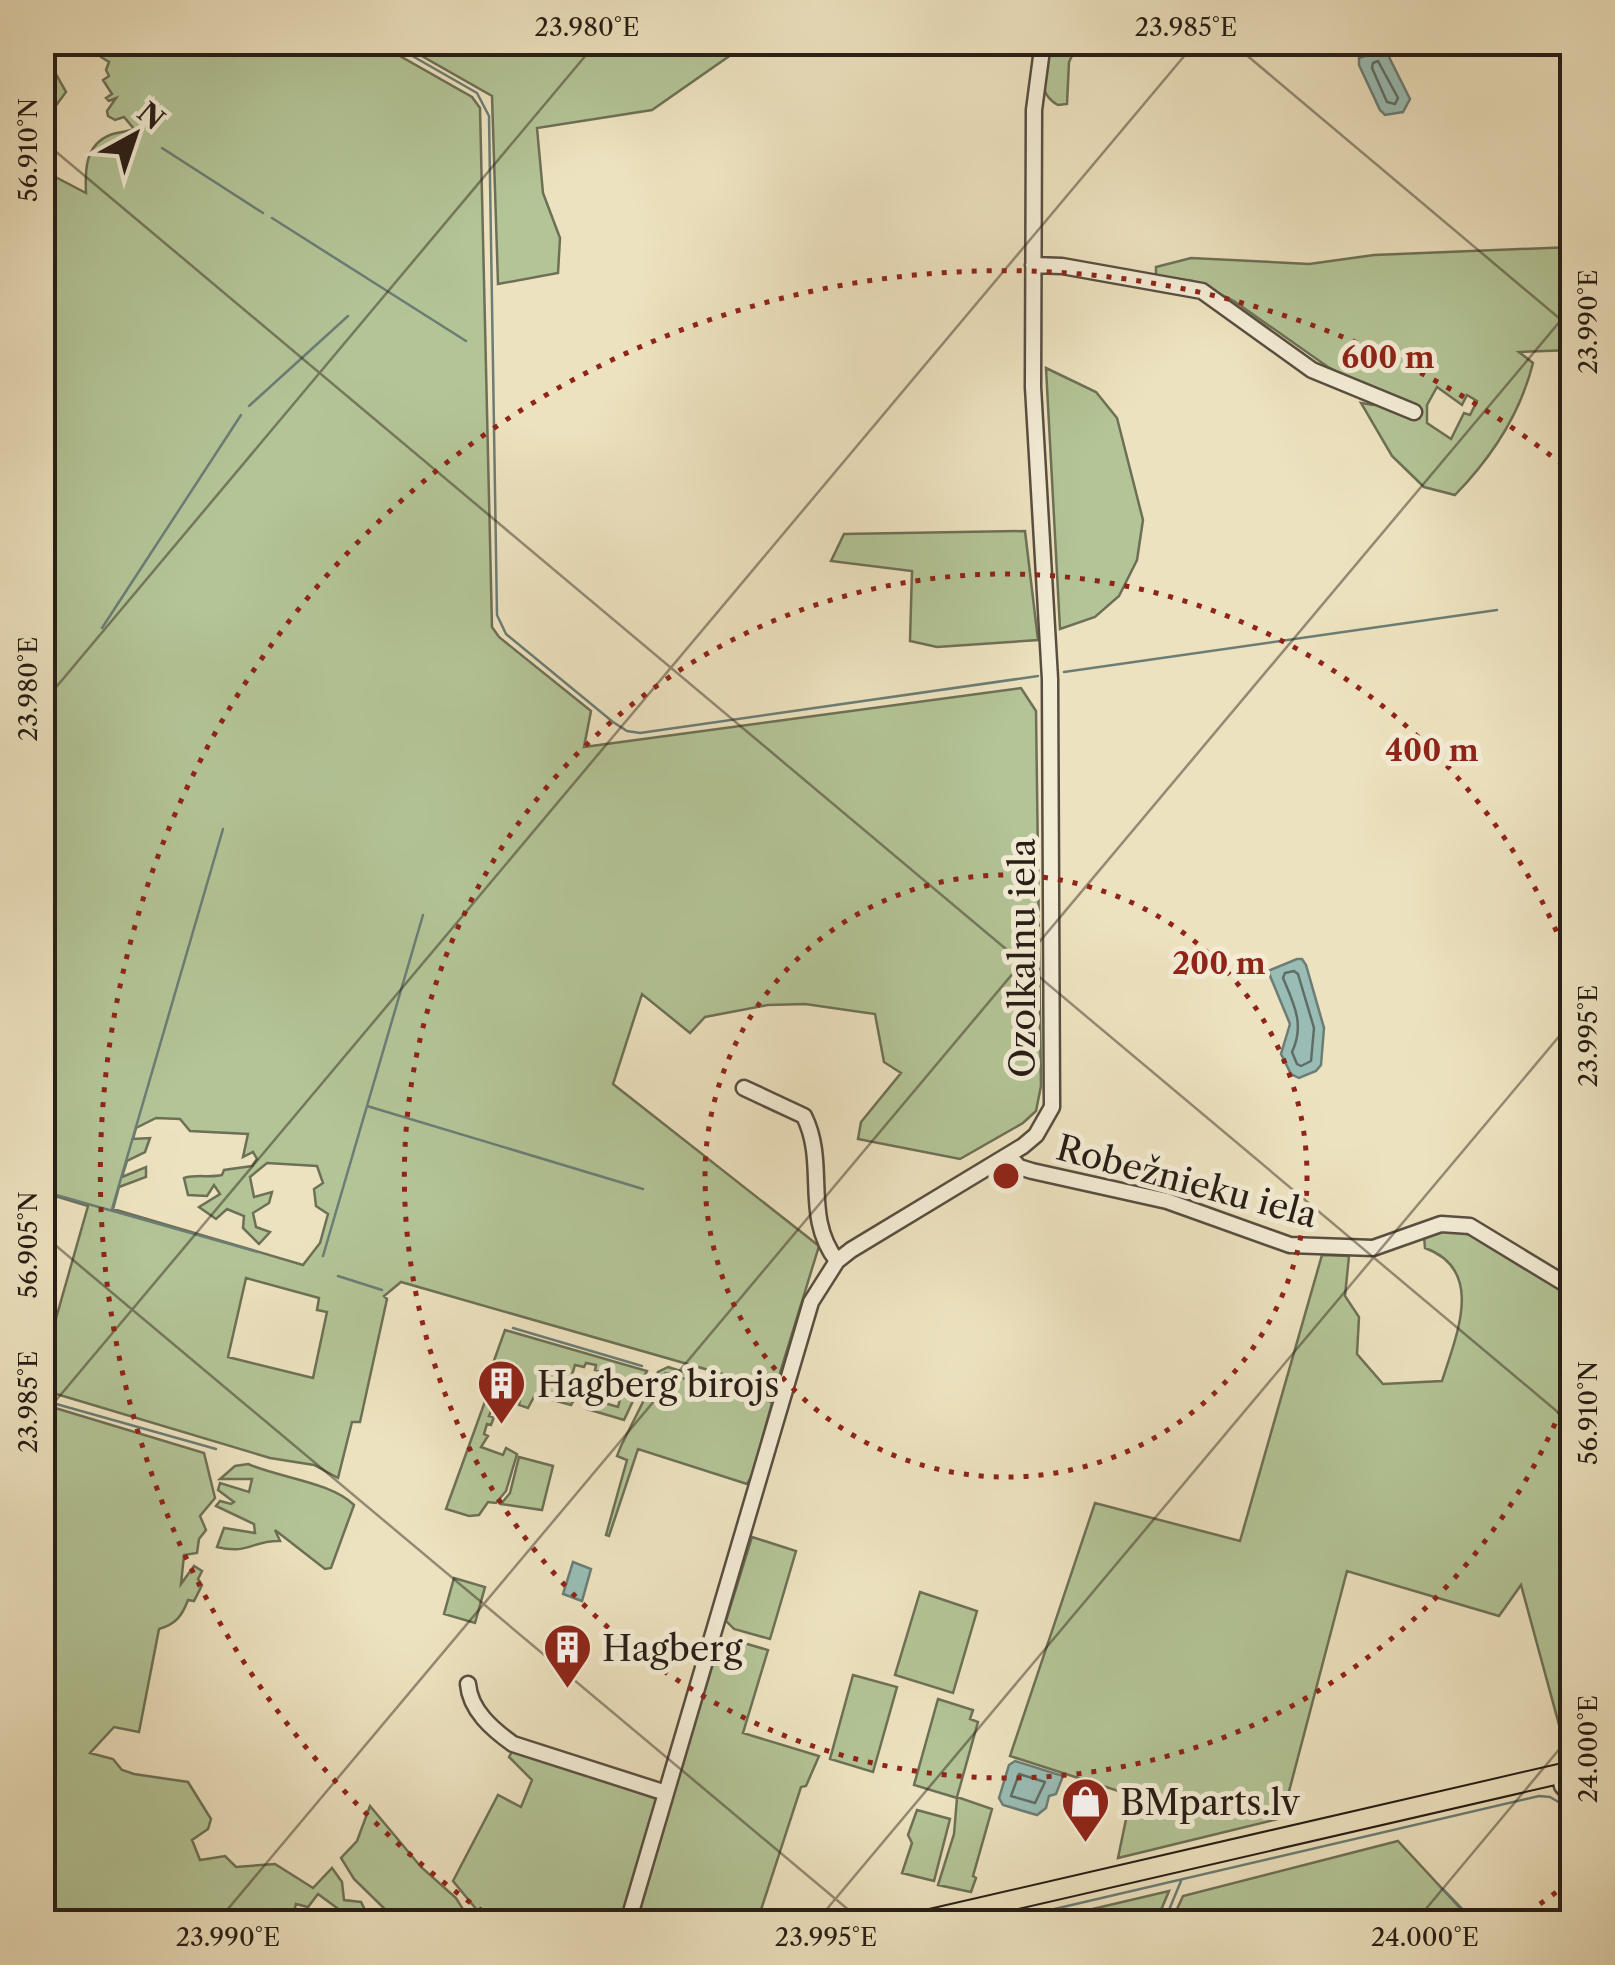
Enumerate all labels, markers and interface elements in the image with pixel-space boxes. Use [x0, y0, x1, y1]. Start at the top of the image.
text: 23.980°E [535, 12, 639, 43]
text: 23.985°E [1135, 12, 1237, 43]
north arrow [85, 85, 185, 185]
text: N [131, 95, 171, 137]
text: 56.910°N [13, 98, 44, 202]
text: 23.990°E [1573, 270, 1604, 374]
text: 600 m [1341, 339, 1435, 376]
text: 23.980°E [13, 637, 44, 741]
text: 400 m [1385, 732, 1479, 769]
street label: Ozolkalnu iela [1001, 838, 1044, 1078]
text: 200 m [1172, 945, 1266, 982]
text: 23.995°E [1573, 985, 1604, 1087]
street label: Robežnieku iela [1052, 1126, 1322, 1237]
centre of rings [988, 1158, 1024, 1194]
text: 56.905°N [13, 1191, 44, 1299]
text: 23.985°E [13, 1351, 44, 1453]
building icon: Hagberg birojs [476, 1358, 528, 1426]
text: 56.910°N [1573, 1361, 1604, 1465]
place label: Hagberg birojs [537, 1363, 779, 1406]
building icon: Hagberg [541, 1622, 593, 1690]
place label: Hagberg [602, 1627, 743, 1670]
text: 24.000°E [1573, 1695, 1604, 1803]
shop icon: BMparts.lv [1059, 1776, 1111, 1844]
place label: BMparts.lv [1120, 1781, 1301, 1824]
text: 23.990°E [176, 1922, 280, 1953]
text: 23.995°E [775, 1922, 877, 1953]
text: 24.000°E [1371, 1922, 1479, 1953]

